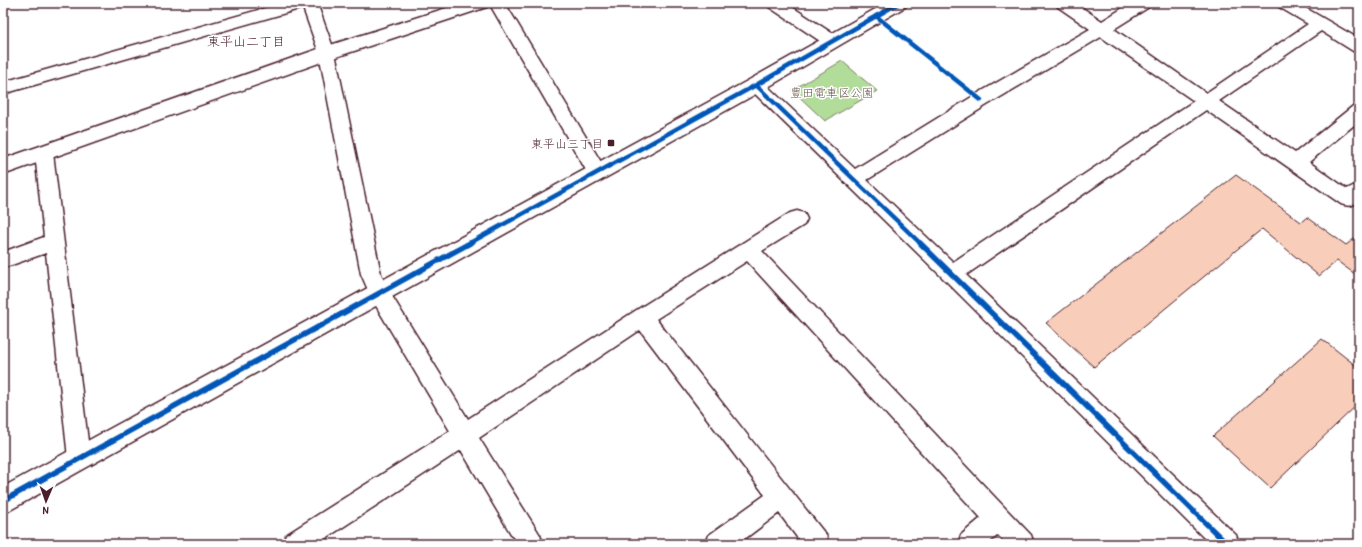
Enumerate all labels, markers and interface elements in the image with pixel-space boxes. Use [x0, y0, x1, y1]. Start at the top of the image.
district label: 東平山二丁目 [207, 32, 285, 50]
park label: 豊田電車区公園 [790, 84, 874, 101]
place label: 東平山三丁目 [531, 135, 603, 152]
marker: 東平山三丁目 [606, 138, 616, 148]
north arrow [26, 481, 66, 521]
text: N [42, 504, 49, 518]

